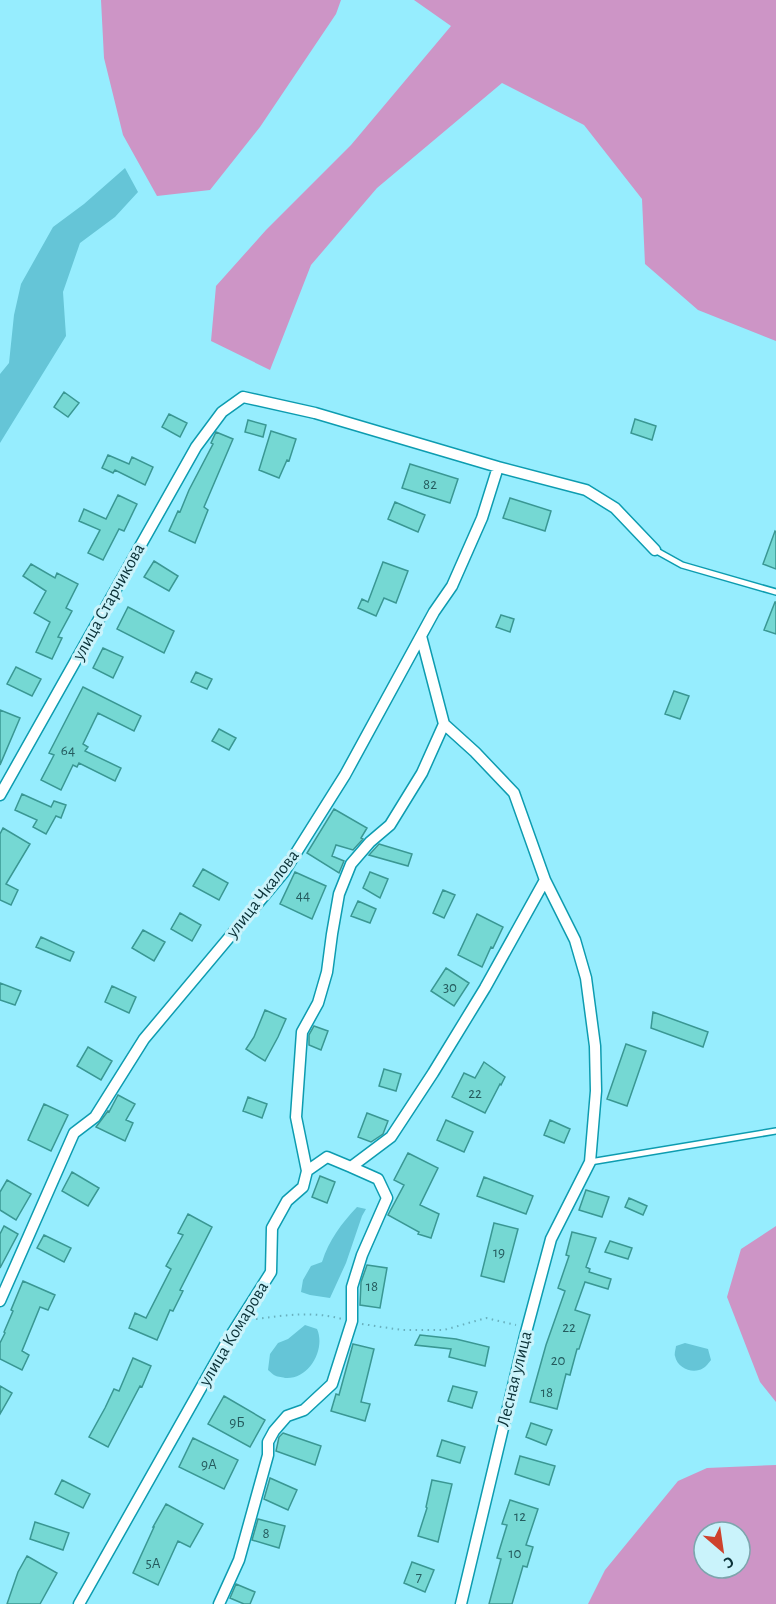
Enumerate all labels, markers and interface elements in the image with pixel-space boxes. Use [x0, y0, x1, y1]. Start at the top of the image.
house number: 82 [423, 477, 437, 492]
street label: улица Старчикова [69, 541, 148, 664]
house number: 64 [61, 743, 75, 758]
street label: улица Чкалова [223, 847, 303, 942]
house number: 44 [296, 888, 310, 903]
house number: 30 [443, 980, 457, 995]
house number: 22 [468, 1086, 482, 1101]
house number: 19 [493, 1245, 505, 1260]
street label: улица Комарова [195, 1279, 272, 1390]
house number: 18 [366, 1279, 378, 1294]
house number: 22 [562, 1320, 576, 1335]
street label: Лесная улица [494, 1329, 536, 1429]
house number: 20 [551, 1353, 565, 1368]
house number: 18 [541, 1385, 553, 1400]
house number: 9Б [229, 1415, 245, 1430]
house number: 9А [201, 1457, 217, 1472]
house number: 12 [514, 1509, 526, 1524]
north arrow [692, 1520, 752, 1580]
house number: 8 [262, 1526, 270, 1541]
house number: 10 [508, 1546, 522, 1561]
text: С [721, 1553, 737, 1571]
house number: 5А [145, 1556, 161, 1571]
house number: 7 [416, 1570, 422, 1585]

